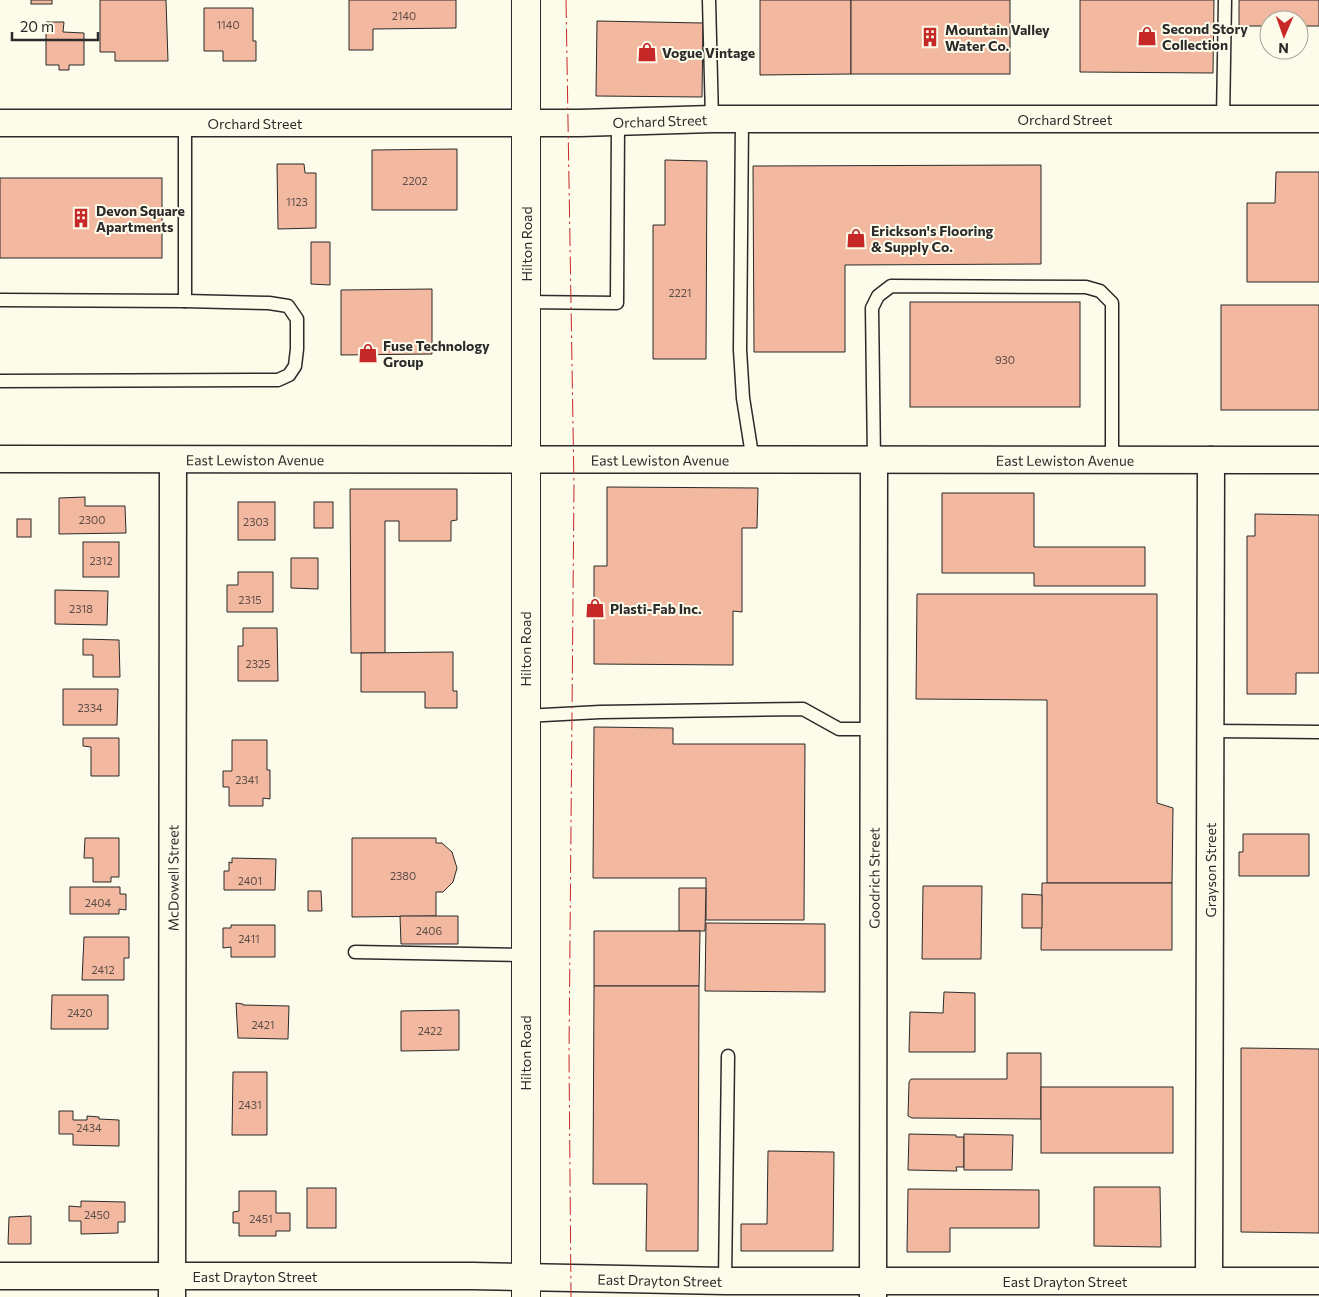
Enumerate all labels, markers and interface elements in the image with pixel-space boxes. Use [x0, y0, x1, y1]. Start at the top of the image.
house number: 2140 [392, 9, 416, 22]
scale bar [12, 10, 99, 42]
north arrow [1259, 10, 1309, 60]
text: 20 m [20, 17, 54, 35]
house number: 1140 [216, 18, 240, 31]
place label: Second Story Collection [1162, 20, 1248, 53]
place label: Mountain Valley Water Co. [945, 21, 1050, 54]
shop icon: Second Story Collection [1136, 25, 1158, 47]
building icon: Mountain Valley Water Co. [919, 26, 941, 48]
text: N [1278, 40, 1289, 57]
shop icon: Vogue Vintage [636, 41, 658, 63]
place label: Vogue Vintage [662, 44, 755, 61]
street label: Orchard Street [612, 111, 708, 131]
street label: Orchard Street [1018, 111, 1113, 128]
street label: Orchard Street [208, 115, 303, 132]
house number: 2202 [402, 174, 428, 187]
house number: 1123 [286, 195, 308, 208]
place label: Devon Square Apartments [96, 202, 185, 235]
street label: Hilton Road [518, 206, 535, 282]
building icon: Devon Square Apartments [70, 207, 92, 229]
place label: Erickson's Flooring & Supply Co. [871, 222, 994, 255]
shop icon: Erickson's Flooring & Supply Co. [845, 227, 867, 249]
house number: 2221 [668, 286, 692, 299]
place label: Fuse Technology Group [383, 337, 490, 370]
shop icon: Fuse Technology Group [357, 342, 379, 364]
house number: 930 [995, 353, 1015, 366]
street label: East Lewiston Avenue [186, 451, 324, 468]
street label: East Lewiston Avenue [591, 451, 729, 468]
street label: East Lewiston Avenue [996, 451, 1134, 468]
house number: 2300 [79, 513, 105, 526]
house number: 2303 [243, 515, 269, 528]
house number: 2312 [89, 554, 113, 567]
house number: 2315 [238, 593, 262, 606]
shop icon: Plasti-Fab Inc. [584, 597, 606, 619]
place label: Plasti-Fab Inc. [610, 600, 702, 617]
house number: 2318 [69, 602, 93, 615]
street label: Hilton Road [517, 611, 534, 687]
house number: 2325 [246, 657, 270, 670]
house number: 2334 [77, 701, 103, 714]
house number: 2341 [235, 773, 259, 786]
street label: Grayson Street [1201, 822, 1219, 918]
street label: McDowell Street [164, 824, 181, 931]
street label: Goodrich Street [865, 827, 882, 929]
house number: 2380 [390, 869, 416, 882]
house number: 2401 [238, 874, 262, 887]
house number: 2404 [85, 896, 112, 909]
house number: 2406 [416, 924, 442, 937]
house number: 2411 [238, 932, 260, 945]
house number: 2412 [92, 963, 114, 976]
house number: 2420 [67, 1006, 93, 1019]
street label: Hilton Road [517, 1015, 534, 1091]
house number: 2421 [251, 1018, 275, 1031]
house number: 2422 [418, 1024, 442, 1037]
house number: 2431 [238, 1098, 262, 1111]
house number: 2434 [76, 1121, 102, 1134]
house number: 2450 [84, 1208, 110, 1221]
house number: 2451 [249, 1212, 273, 1225]
street label: East Drayton Street [193, 1268, 318, 1285]
street label: East Drayton Street [597, 1270, 723, 1289]
street label: East Drayton Street [1002, 1273, 1128, 1290]

